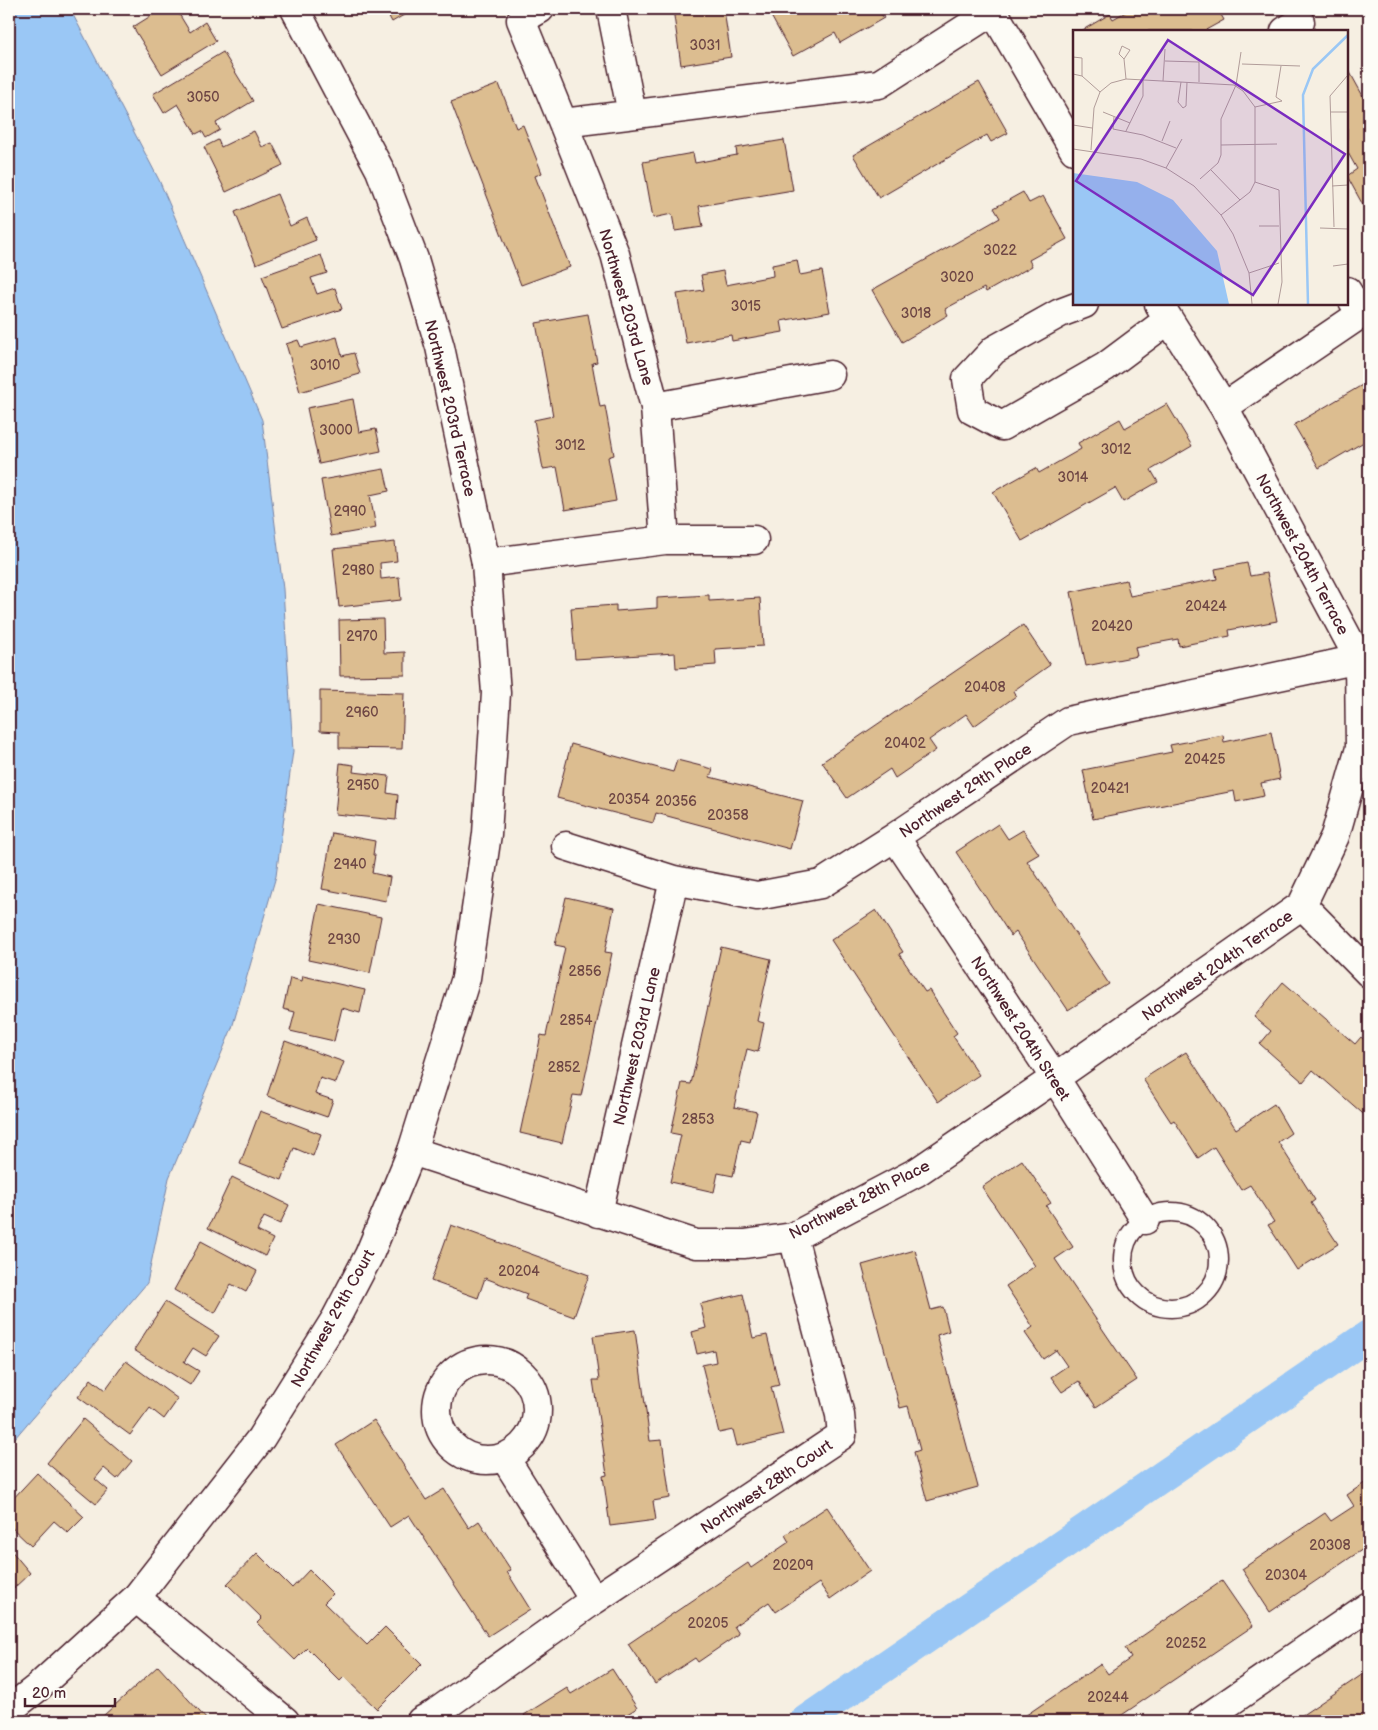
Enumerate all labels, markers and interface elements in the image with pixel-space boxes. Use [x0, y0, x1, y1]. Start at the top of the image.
inset map [1073, 30, 1348, 305]
house number: 3031 [690, 37, 720, 54]
house number: 3050 [186, 89, 220, 106]
street label: Northwest 203rd Lane [594, 227, 657, 388]
house number: 3022 [983, 242, 1017, 259]
house number: 3020 [940, 269, 974, 286]
house number: 3015 [731, 298, 761, 315]
house number: 3018 [901, 305, 931, 322]
street label: Northwest 203rd Terrace [420, 318, 479, 499]
house number: 3010 [310, 357, 340, 374]
house number: 3000 [319, 422, 353, 439]
house number: 3012 [555, 437, 586, 454]
house number: 3012 [1101, 441, 1132, 458]
house number: 3014 [1058, 469, 1089, 486]
street label: Northwest 204th Terrace [1251, 471, 1353, 639]
house number: 2990 [334, 503, 366, 520]
house number: 2980 [342, 562, 374, 579]
house number: 20424 [1185, 598, 1227, 615]
house number: 20420 [1091, 618, 1133, 635]
house number: 2970 [346, 628, 378, 645]
house number: 20408 [964, 679, 1006, 696]
house number: 2960 [345, 704, 379, 721]
house number: 20402 [884, 735, 926, 752]
street label: Northwest 29th Place [896, 740, 1036, 843]
house number: 20425 [1184, 751, 1226, 768]
house number: 2950 [347, 777, 379, 794]
house number: 20421 [1091, 780, 1129, 797]
house number: 20354 [608, 791, 650, 808]
house number: 20356 [655, 793, 697, 810]
house number: 20358 [707, 807, 749, 824]
house number: 2940 [333, 856, 367, 873]
street label: Northwest 204th Terrace [1139, 907, 1297, 1026]
house number: 2930 [327, 931, 361, 948]
street label: Northwest 204th Street [966, 953, 1074, 1105]
house number: 2856 [569, 963, 602, 980]
street label: Northwest 203rd Lane [610, 965, 665, 1127]
house number: 2854 [560, 1012, 593, 1029]
house number: 2852 [548, 1059, 581, 1076]
house number: 2853 [681, 1111, 715, 1128]
street label: Northwest 28th Place [786, 1156, 934, 1244]
street label: Northwest 29th Court [287, 1246, 379, 1391]
house number: 20204 [498, 1263, 540, 1280]
street label: Northwest 28th Court [697, 1436, 836, 1538]
house number: 20308 [1309, 1537, 1351, 1554]
house number: 20209 [772, 1557, 814, 1574]
house number: 20304 [1265, 1567, 1307, 1584]
house number: 20205 [687, 1615, 729, 1632]
house number: 20252 [1165, 1635, 1207, 1652]
scale bar [25, 1675, 115, 1707]
text: 20 m [32, 1684, 66, 1703]
house number: 20244 [1087, 1689, 1129, 1706]

